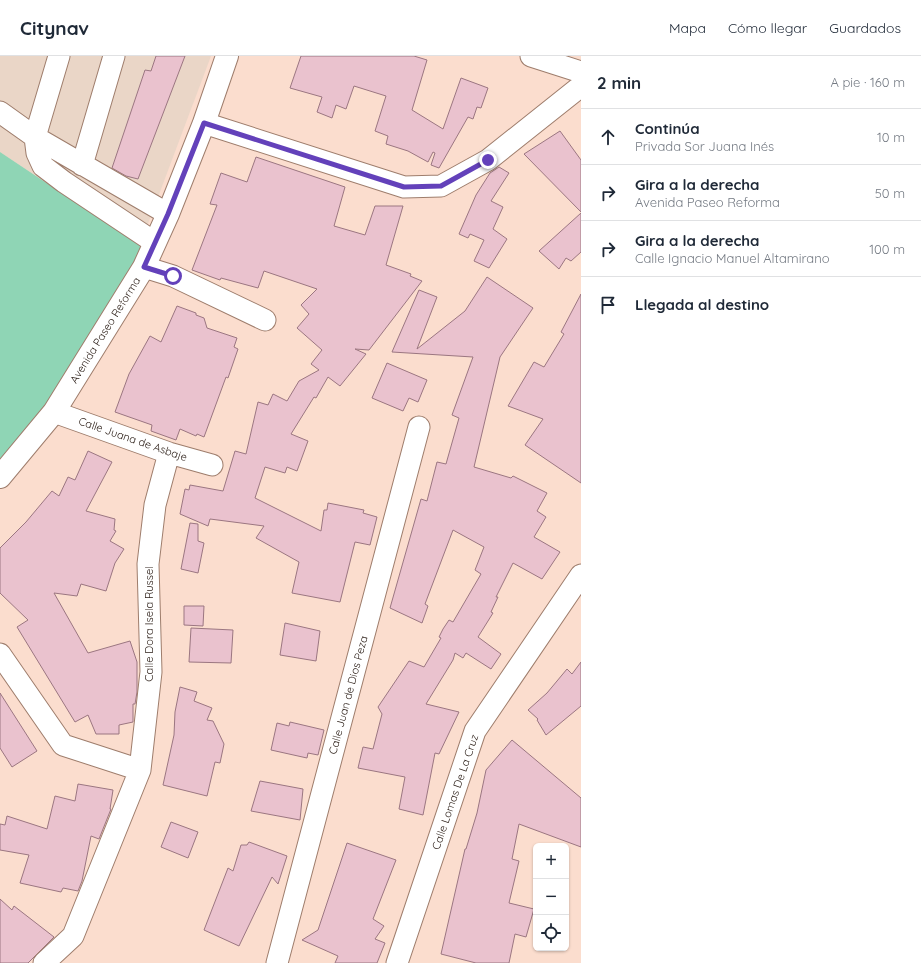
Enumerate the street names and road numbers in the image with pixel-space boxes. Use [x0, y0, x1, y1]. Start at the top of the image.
street label: Avenida Paseo Reforma [67, 274, 143, 386]
street label: Calle Juana de Asbaje [77, 414, 189, 464]
street label: Calle Dora Isela Russel [142, 566, 156, 682]
street label: Calle Juan de Dios Peza [325, 634, 371, 756]
street label: Calle Lomas De La Cruz [429, 732, 481, 852]

